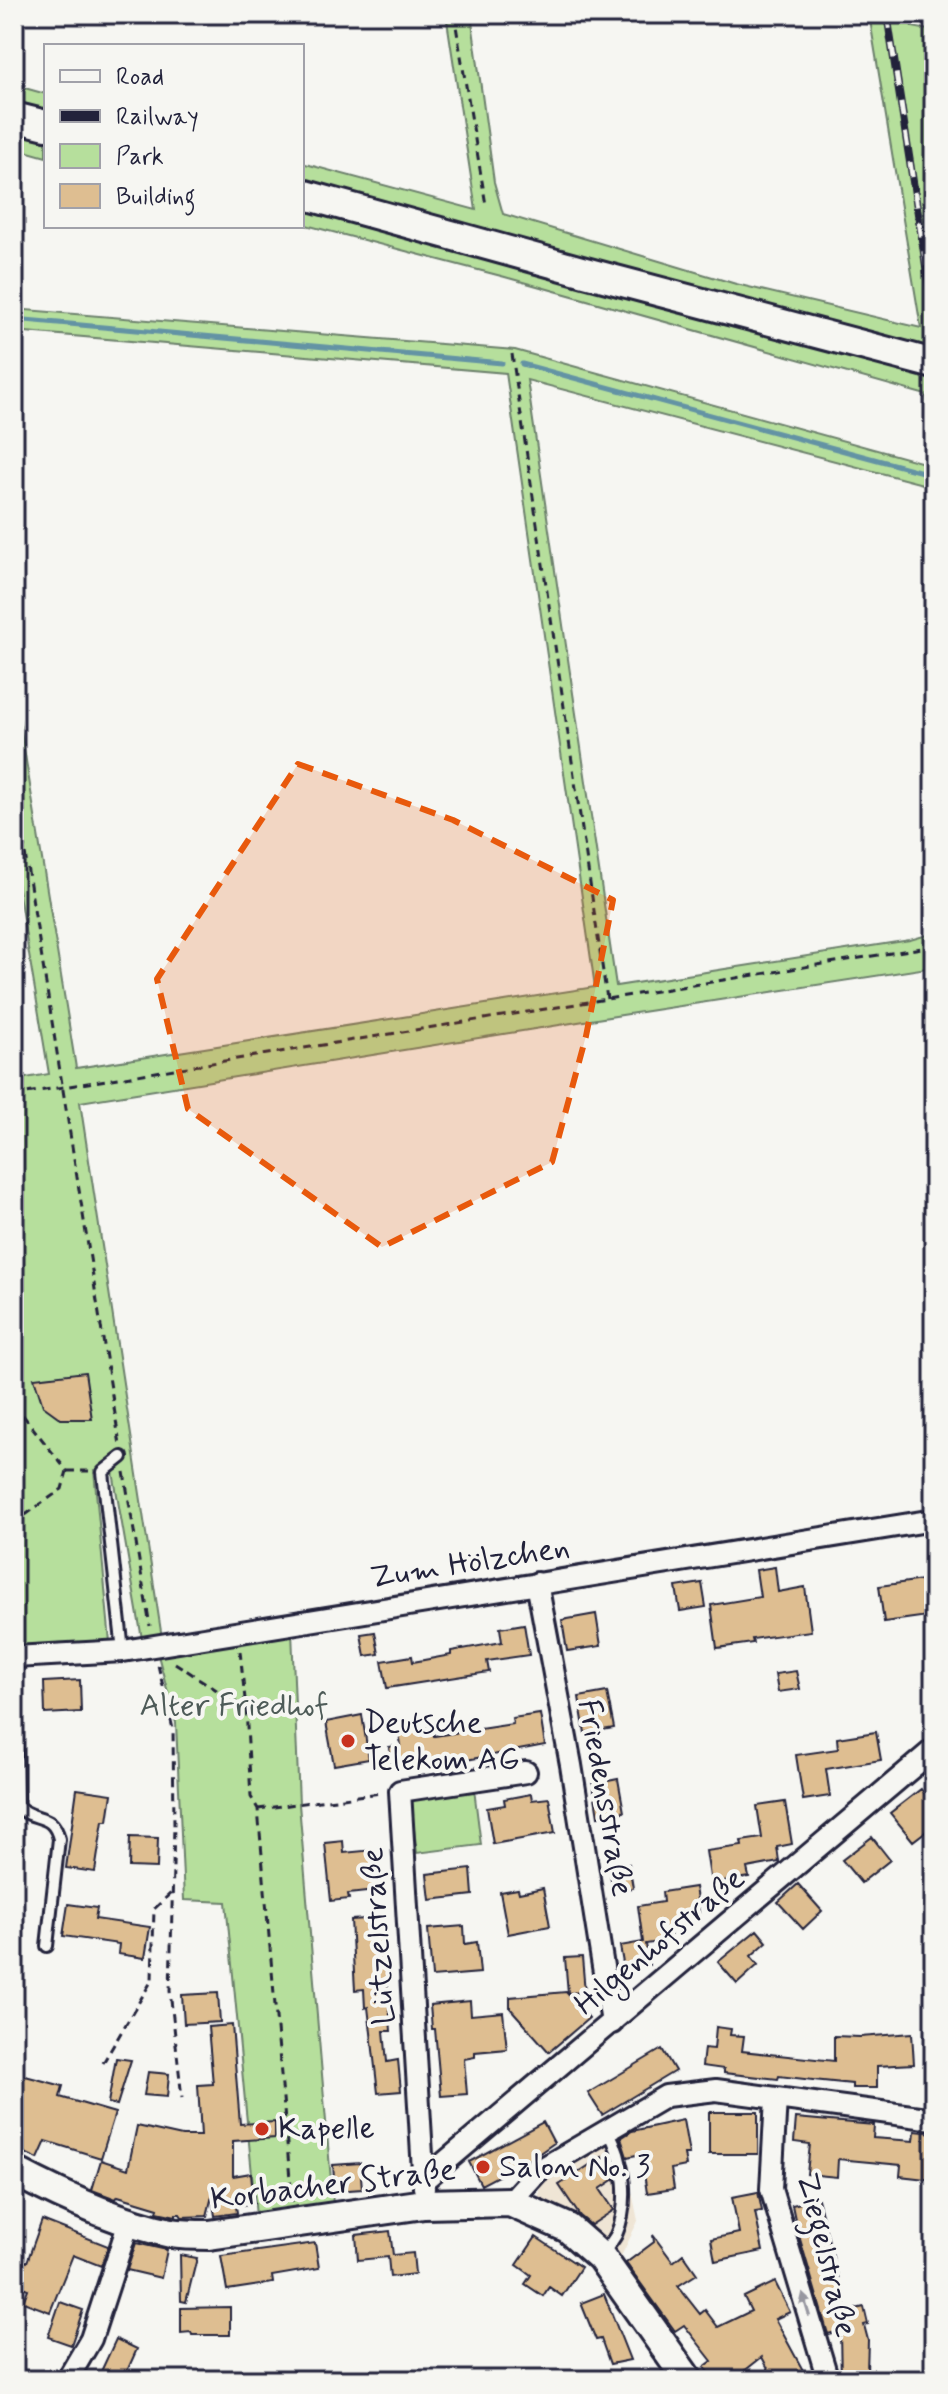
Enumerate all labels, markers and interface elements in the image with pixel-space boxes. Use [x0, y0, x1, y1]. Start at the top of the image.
legend [44, 44, 304, 228]
text: Road [116, 62, 164, 93]
text: Railway [116, 102, 199, 133]
text: Park [116, 142, 164, 173]
text: Building [116, 182, 196, 216]
street label: Zum Hölzchen [367, 1527, 573, 1599]
park label: Alter Friedhof [139, 1685, 329, 1727]
street label: Friedensstraße [567, 1696, 643, 1900]
place label: Deutsche Telekom AG [364, 1702, 519, 1781]
marker: Deutsche Telekom AG [339, 1732, 357, 1750]
street label: Lützelstraße [352, 1846, 406, 2026]
street label: Hilgenhofstraße [566, 1858, 755, 2027]
place label: Kapelle [278, 2108, 375, 2150]
marker: Kapelle [253, 2120, 271, 2138]
place label: Salon No. 3 [499, 2146, 650, 2188]
street label: Korbacher Straße [208, 2149, 458, 2221]
marker: Salon No. 3 [474, 2158, 492, 2176]
street label: Ziegelstraße [782, 2169, 867, 2342]
one-way arrow [799, 2292, 812, 2316]

